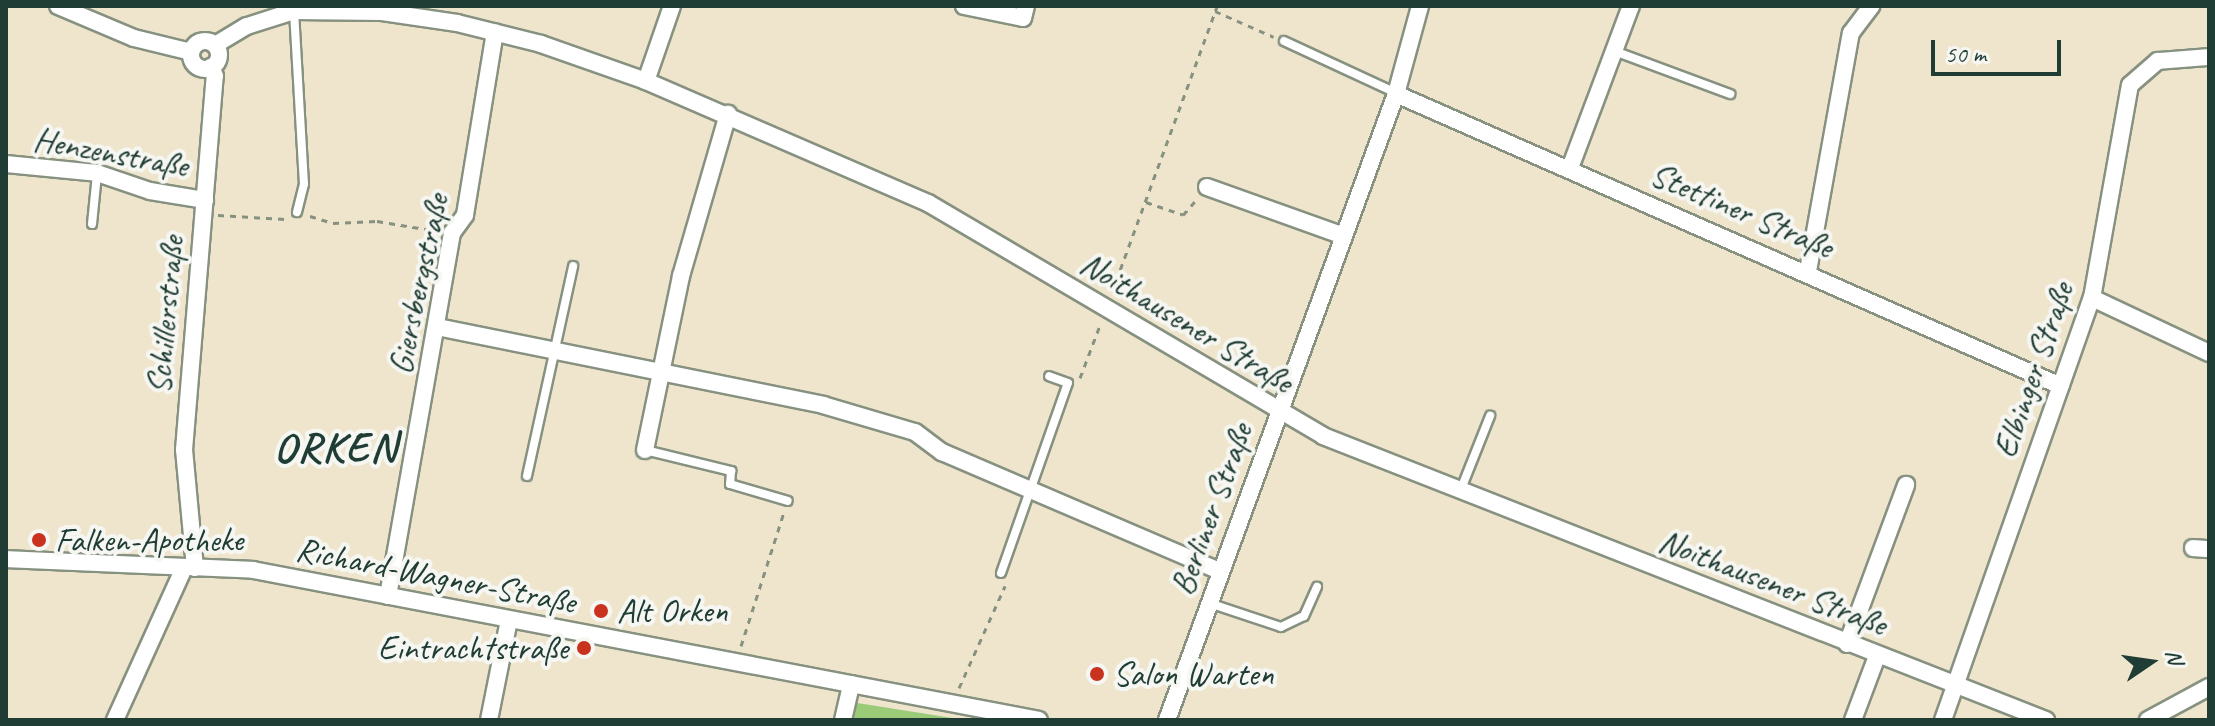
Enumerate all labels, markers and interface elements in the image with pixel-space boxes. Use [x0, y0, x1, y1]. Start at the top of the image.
scale bar [1935, 24, 2065, 74]
text: 50 m [1945, 39, 1986, 69]
street label: Henzenstraße [31, 118, 191, 186]
street label: Stettiner Straße [1644, 153, 1840, 267]
street label: Giersbergstraße [379, 190, 457, 378]
street label: Schillerstraße [138, 234, 192, 396]
street label: Noithausener Straße [1073, 242, 1301, 402]
street label: Elbinger Straße [1984, 276, 2082, 464]
street label: Berliner Straße [1161, 417, 1261, 601]
district label: ORKEN [275, 423, 397, 473]
place label: Falken-Apotheke [55, 520, 243, 560]
street label: Noithausener Straße [1653, 520, 1893, 644]
street label: Richard-Wagner-Straße [293, 528, 579, 622]
marker: Falken-Apotheke [30, 531, 48, 549]
place label: Alt Orken [617, 591, 727, 631]
marker: Alt Orken [592, 602, 610, 620]
north arrow [2111, 622, 2191, 702]
place label: Eintrachtstraße [378, 628, 568, 668]
marker: Eintrachtstraße [575, 639, 593, 657]
text: N [2159, 647, 2190, 666]
place label: Salon Warten [1113, 654, 1274, 694]
marker: Salon Warten [1088, 665, 1106, 683]

